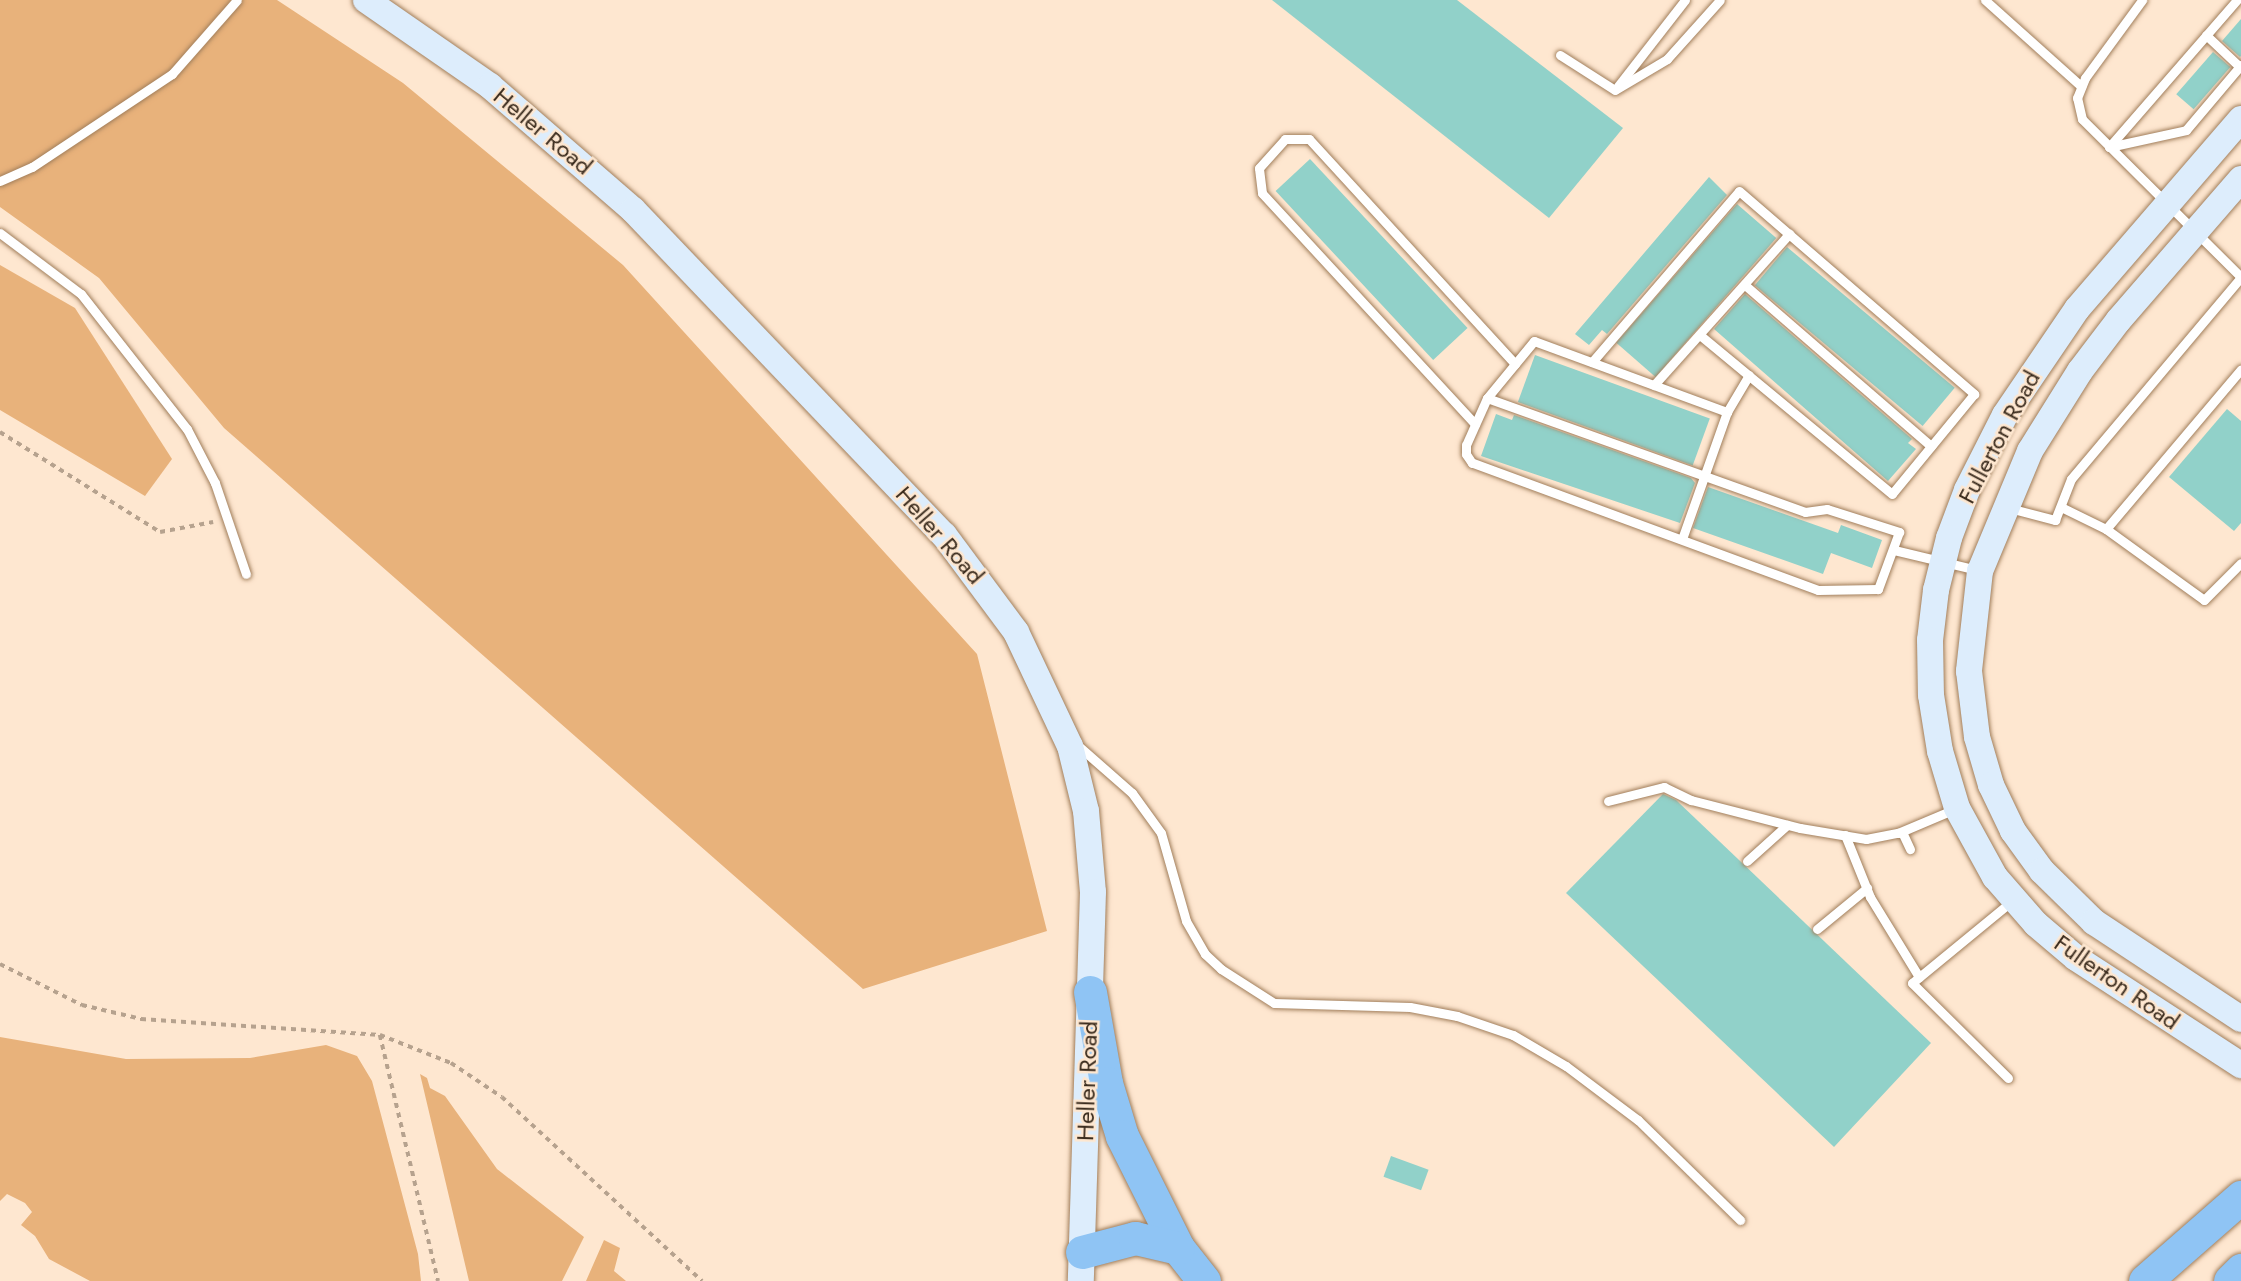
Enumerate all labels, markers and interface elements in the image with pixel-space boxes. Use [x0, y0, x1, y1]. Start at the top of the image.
street label: Heller Road [488, 81, 598, 181]
street label: Fullerton Road [1952, 366, 2046, 508]
street label: Heller Road [890, 480, 990, 590]
street label: Fullerton Road [2049, 928, 2185, 1036]
street label: Heller Road [1071, 1020, 1103, 1142]

